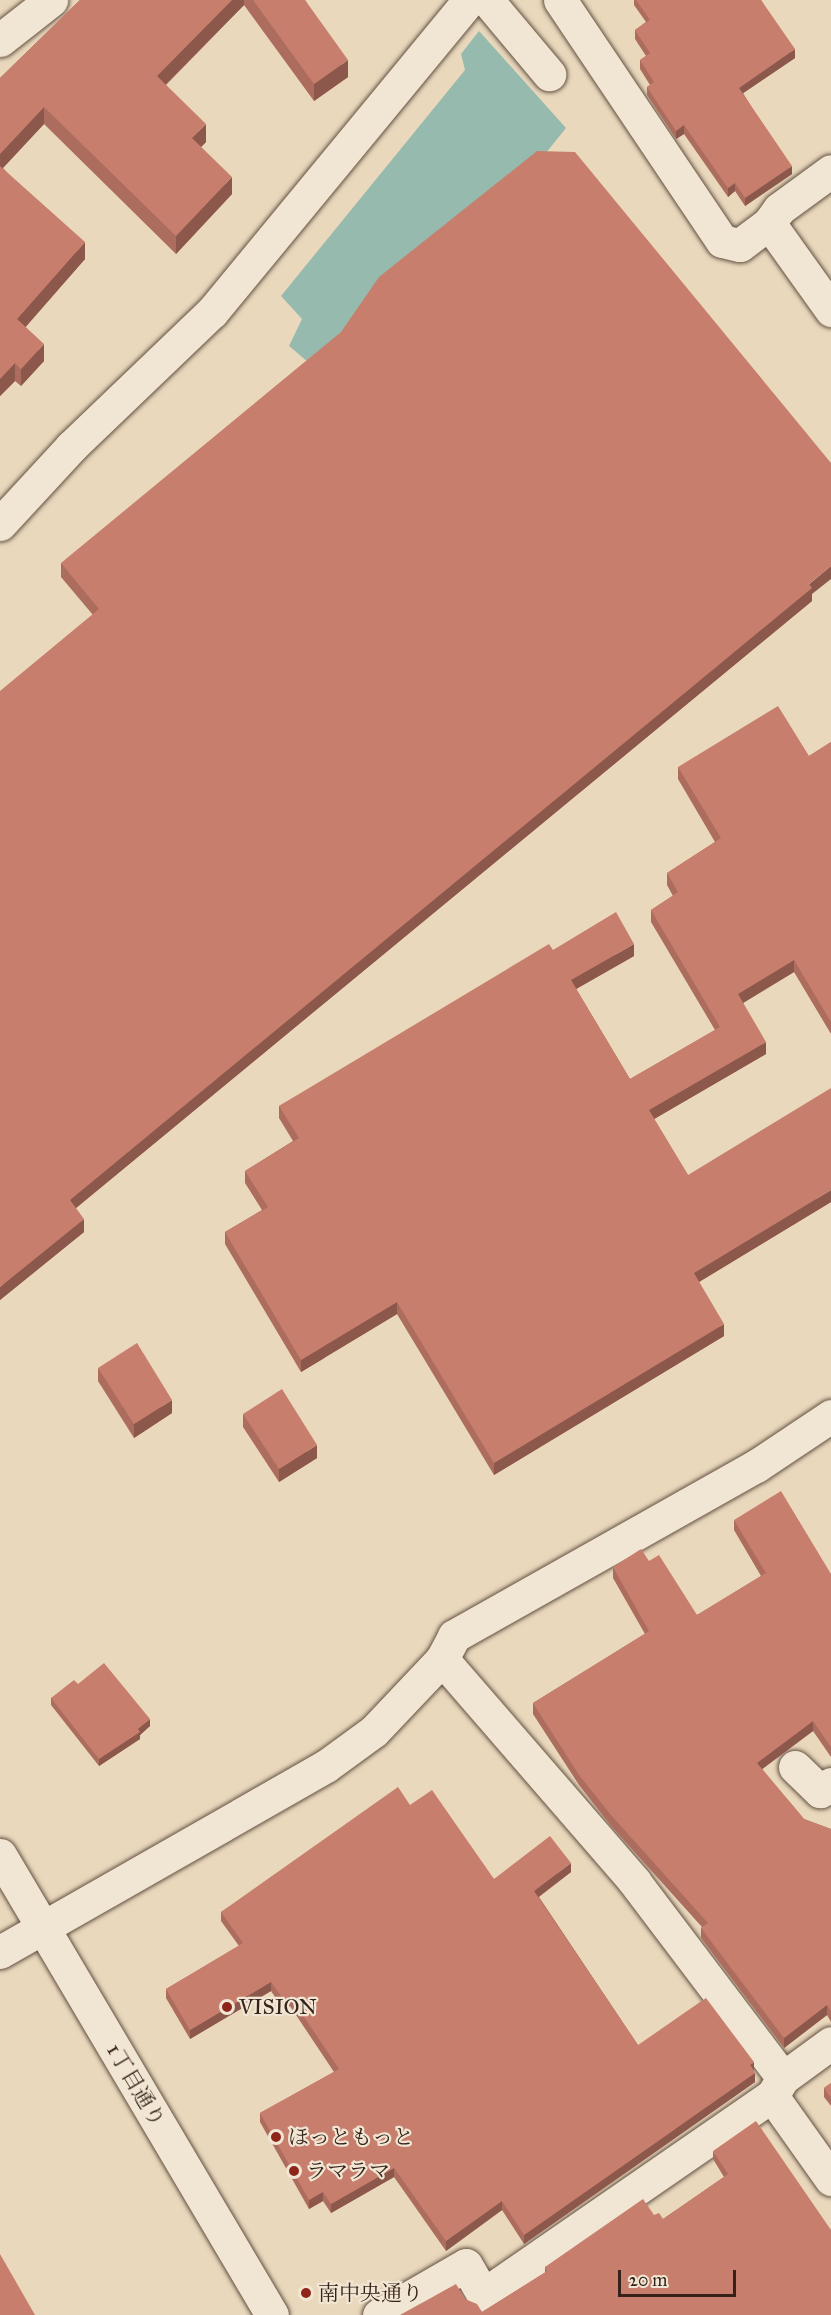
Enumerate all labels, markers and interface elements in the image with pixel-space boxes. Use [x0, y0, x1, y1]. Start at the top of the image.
place label: VISION [239, 1994, 317, 2020]
marker: VISION [220, 2000, 234, 2014]
street label: 1丁目通り [101, 2039, 171, 2131]
place label: ほっともっと [288, 2124, 414, 2150]
marker: ほっともっと [269, 2130, 283, 2144]
place label: ラマラマ [306, 2158, 390, 2184]
marker: ラマラマ [287, 2164, 301, 2178]
scale bar [621, 2258, 740, 2296]
text: 20 m [629, 2269, 667, 2291]
place label: 南中央通り [318, 2280, 423, 2306]
marker: 南中央通り [299, 2286, 313, 2300]

